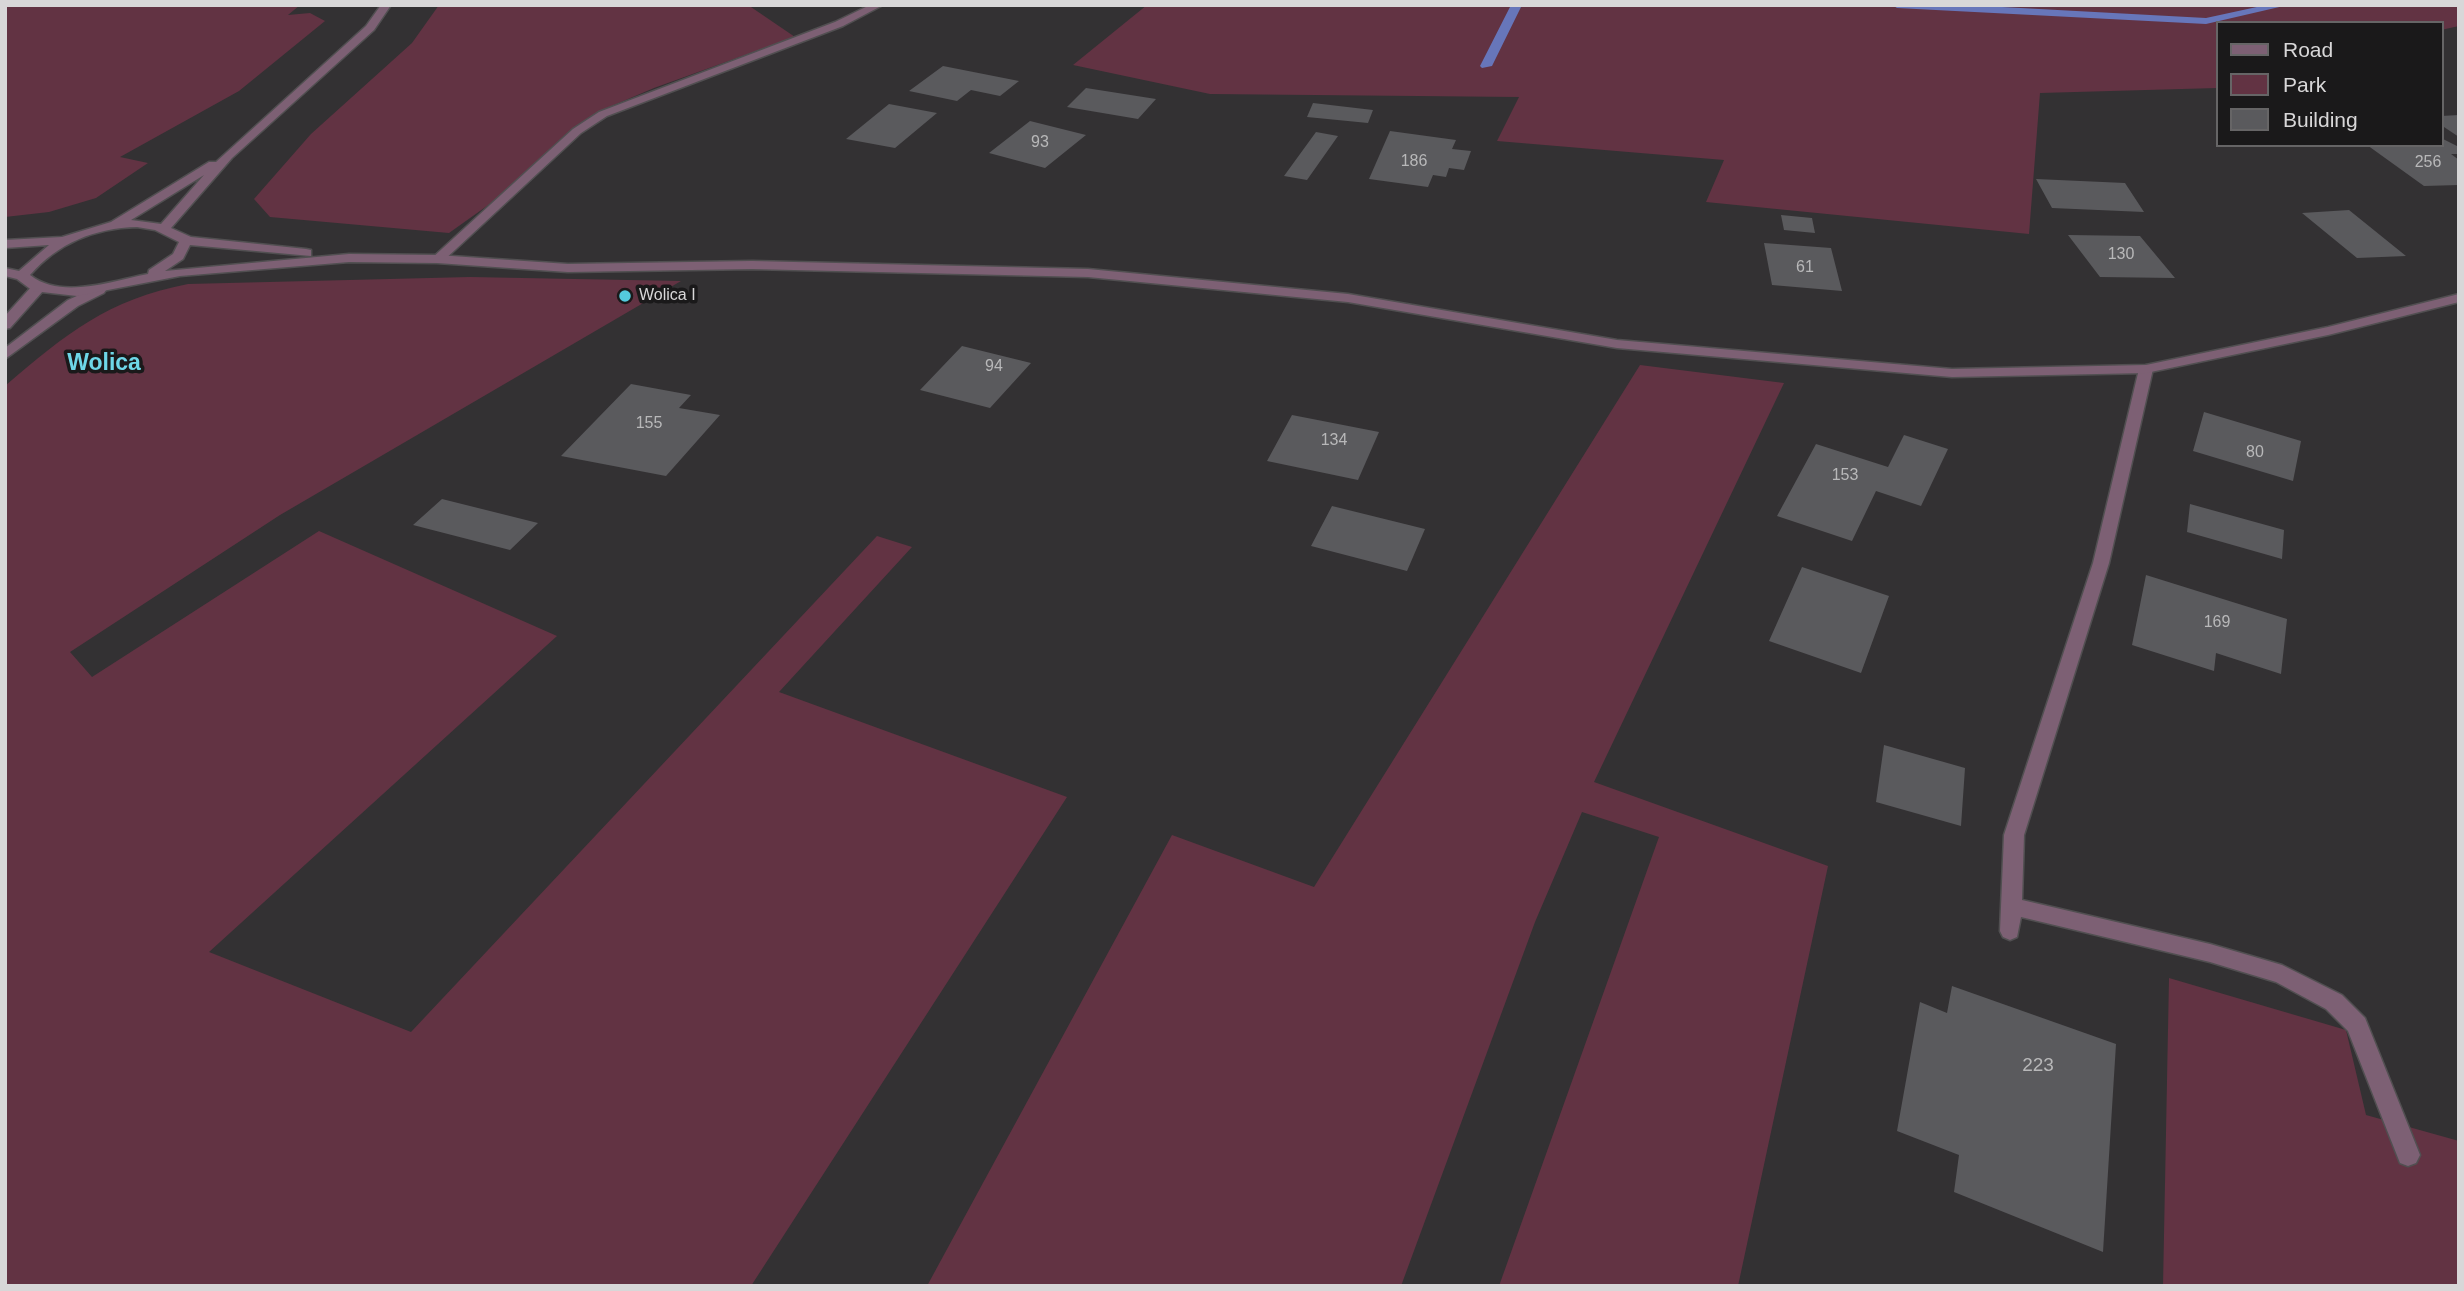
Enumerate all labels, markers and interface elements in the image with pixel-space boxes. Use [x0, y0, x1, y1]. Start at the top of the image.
legend [2216, 21, 2443, 147]
text: Road [2283, 38, 2333, 61]
text: Park [2283, 73, 2326, 96]
text: Building [2283, 108, 2358, 131]
house number: 93 [1031, 133, 1049, 153]
house number: 186 [1401, 152, 1427, 172]
house number: 256 [2415, 153, 2441, 173]
house number: 130 [2108, 245, 2134, 265]
house number: 61 [1796, 258, 1814, 278]
place label: Wolica I [639, 286, 696, 306]
marker: Wolica I [617, 288, 633, 304]
district label: Wolica [67, 350, 141, 378]
house number: 94 [985, 357, 1003, 377]
house number: 155 [636, 414, 662, 434]
house number: 134 [1321, 431, 1347, 451]
house number: 80 [2246, 443, 2264, 463]
house number: 153 [1832, 466, 1858, 486]
house number: 169 [2204, 613, 2230, 633]
house number: 223 [2022, 1055, 2054, 1077]

